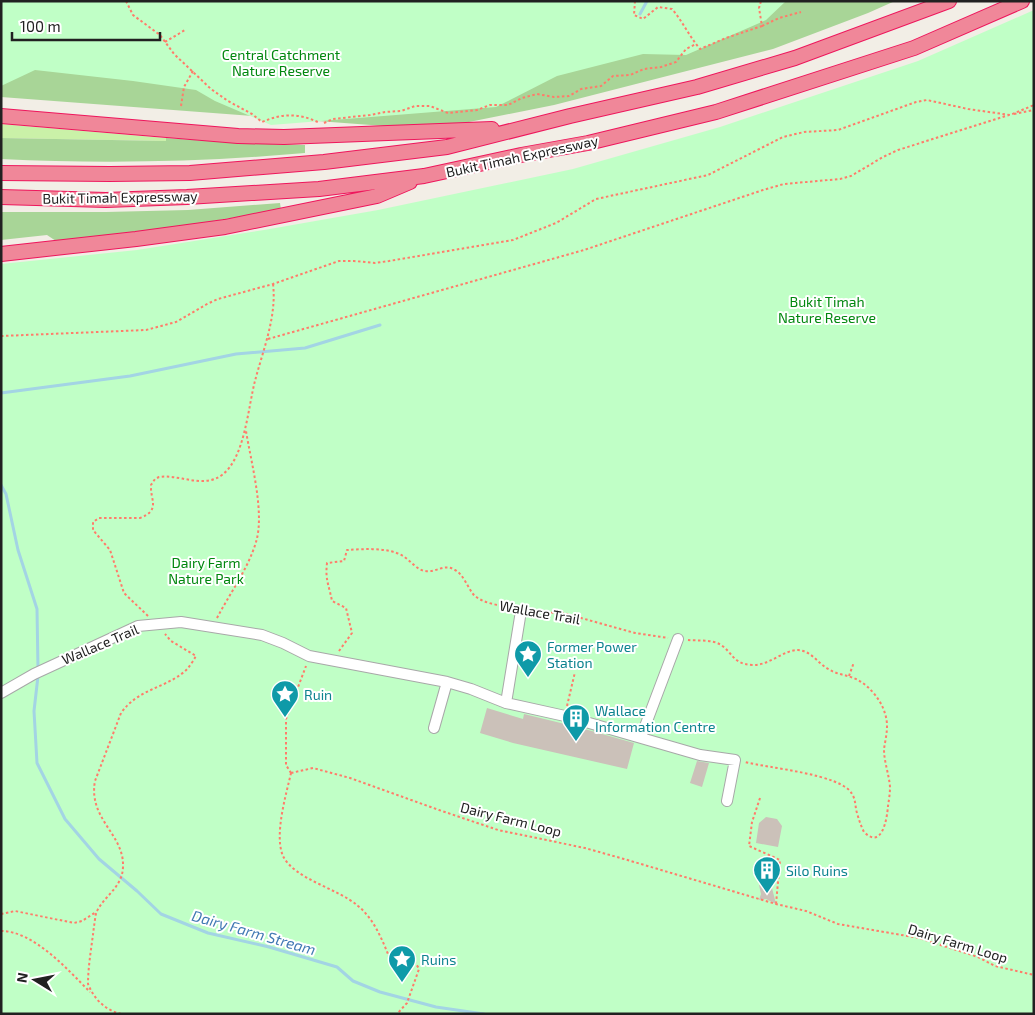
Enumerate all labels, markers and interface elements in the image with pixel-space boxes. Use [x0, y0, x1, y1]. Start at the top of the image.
scale bar [12, 10, 160, 42]
text: 100 m [20, 17, 61, 35]
park label: Central Catchment Nature Reserve [222, 46, 340, 79]
street label: Bukit Timah Expressway [444, 131, 600, 180]
street label: Bukit Timah Expressway [42, 187, 198, 207]
park label: Bukit Timah Nature Reserve [778, 293, 876, 326]
park label: Dairy Farm Nature Park [168, 554, 244, 587]
street label: Wallace Trail [498, 597, 582, 628]
street label: Wallace Trail [59, 620, 142, 668]
place label: Former Power Station [547, 638, 637, 671]
place icon: Former Power Station [513, 639, 543, 678]
place icon: Ruin [270, 679, 300, 718]
place label: Ruin [304, 686, 332, 703]
place label: Wallace Information Centre [595, 702, 715, 735]
building icon: Wallace Information Centre [561, 703, 591, 742]
street label: Dairy Farm Loop [459, 798, 563, 840]
building icon: Silo Ruins [752, 855, 782, 894]
place label: Silo Ruins [786, 862, 848, 879]
water label: Dairy Farm Stream [190, 906, 318, 959]
street label: Dairy Farm Loop [906, 920, 1010, 966]
place icon: Ruins [387, 944, 417, 983]
place label: Ruins [421, 951, 456, 968]
north arrow [10, 955, 60, 1005]
text: N [12, 971, 31, 984]

